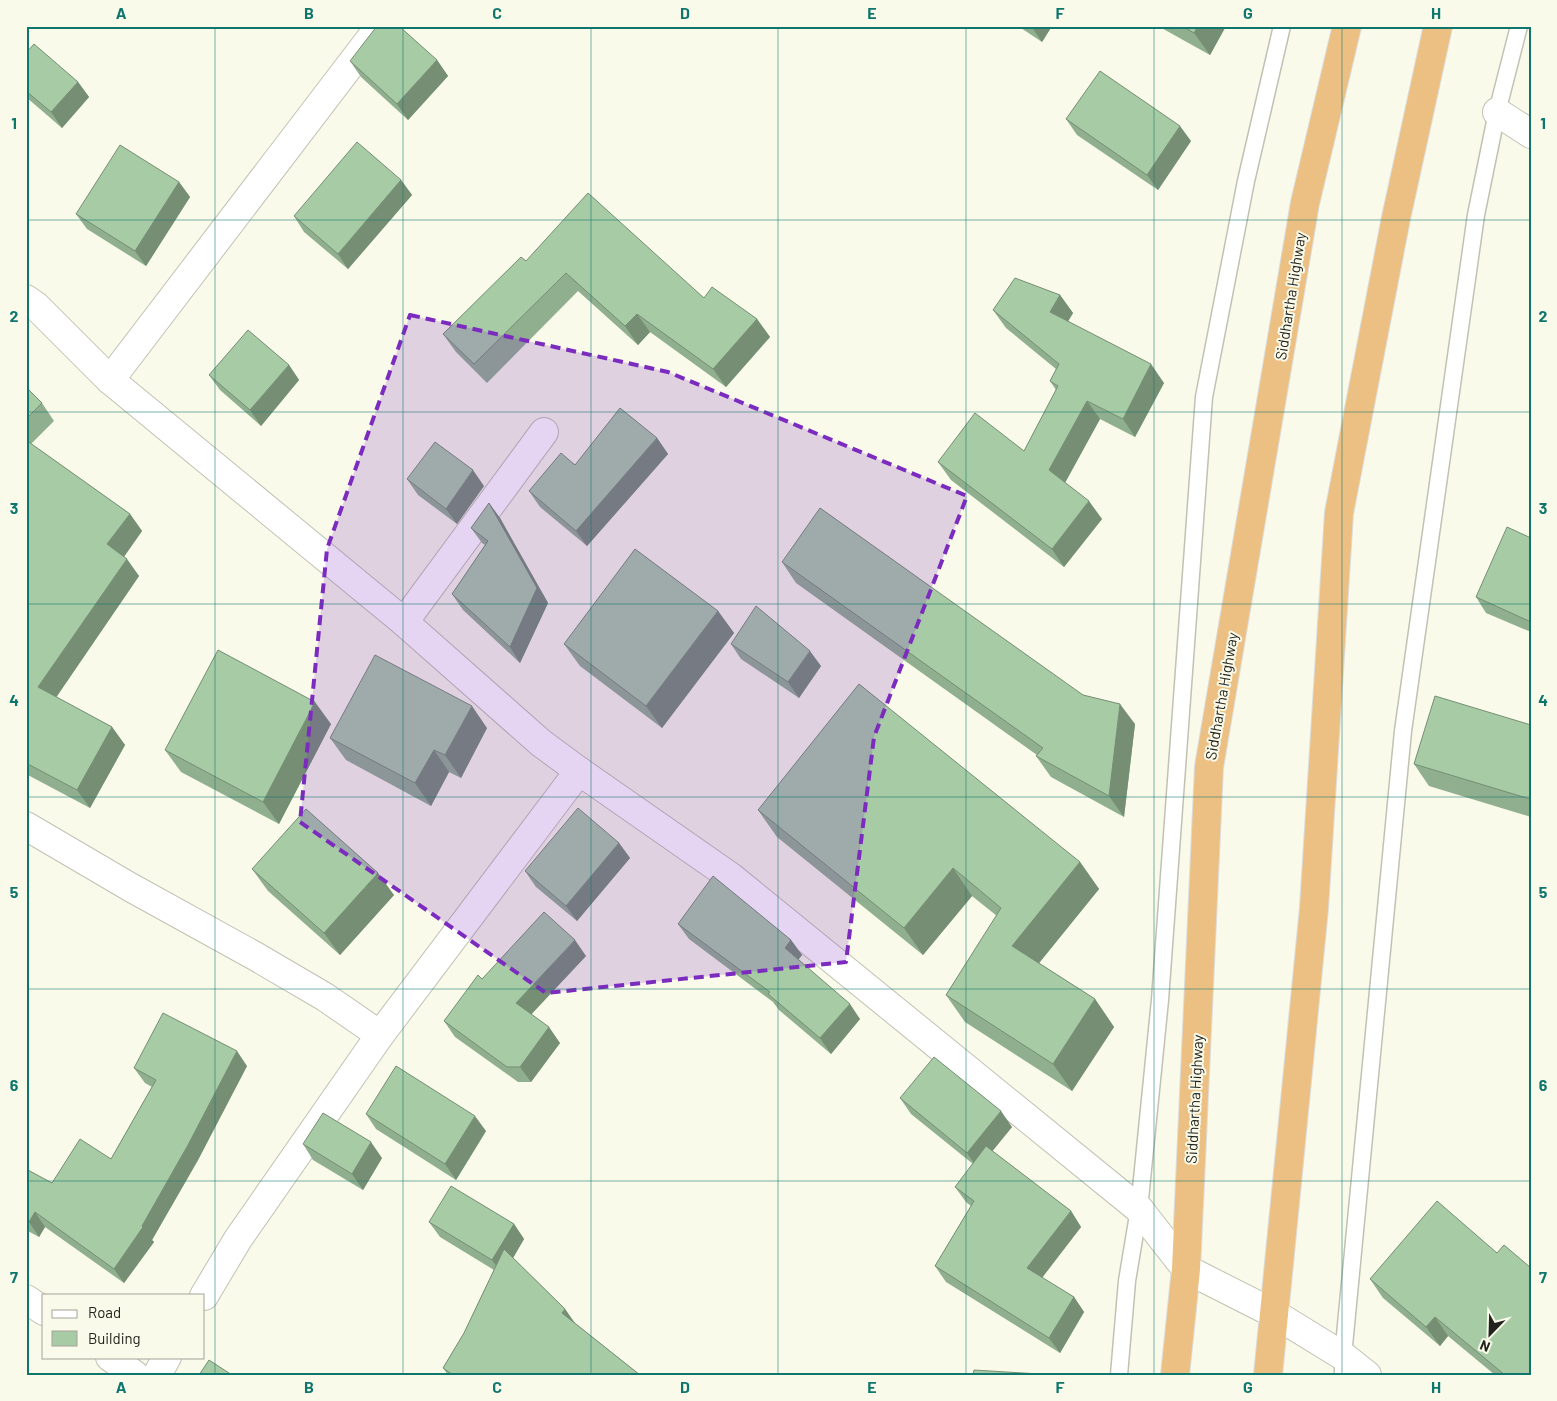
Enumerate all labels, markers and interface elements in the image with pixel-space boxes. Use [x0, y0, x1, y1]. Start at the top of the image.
text: A [116, 3, 127, 22]
text: B [304, 3, 314, 22]
text: C [492, 3, 502, 22]
text: D [680, 3, 690, 22]
text: E [867, 3, 877, 22]
text: F [1056, 3, 1065, 22]
text: G [1243, 3, 1253, 22]
text: H [1431, 3, 1441, 22]
text: 1 [11, 113, 17, 132]
text: 1 [1540, 113, 1546, 132]
street label: Siddhartha Highway [1271, 231, 1309, 361]
text: 2 [10, 306, 19, 325]
text: 2 [1539, 306, 1548, 325]
text: 3 [10, 498, 18, 517]
text: 3 [1539, 498, 1547, 517]
street label: Siddhartha Highway [1201, 631, 1241, 761]
text: 4 [9, 690, 19, 709]
text: 4 [1538, 690, 1548, 709]
text: 5 [10, 882, 19, 901]
text: 5 [1539, 882, 1548, 901]
street label: Siddhartha Highway [1182, 1034, 1206, 1164]
text: 6 [10, 1075, 19, 1094]
text: 6 [1539, 1075, 1548, 1094]
text: 7 [10, 1267, 18, 1286]
text: 7 [1539, 1267, 1547, 1286]
legend [42, 1294, 205, 1358]
text: Road [88, 1303, 121, 1321]
north arrow [1464, 1308, 1514, 1358]
text: Building [88, 1329, 141, 1347]
text: N [1477, 1337, 1492, 1356]
text: A [116, 1377, 127, 1396]
text: B [304, 1377, 314, 1396]
text: C [492, 1377, 502, 1396]
text: D [680, 1377, 690, 1396]
text: E [867, 1377, 877, 1396]
text: F [1056, 1377, 1065, 1396]
text: G [1243, 1377, 1253, 1396]
text: H [1431, 1377, 1441, 1396]

